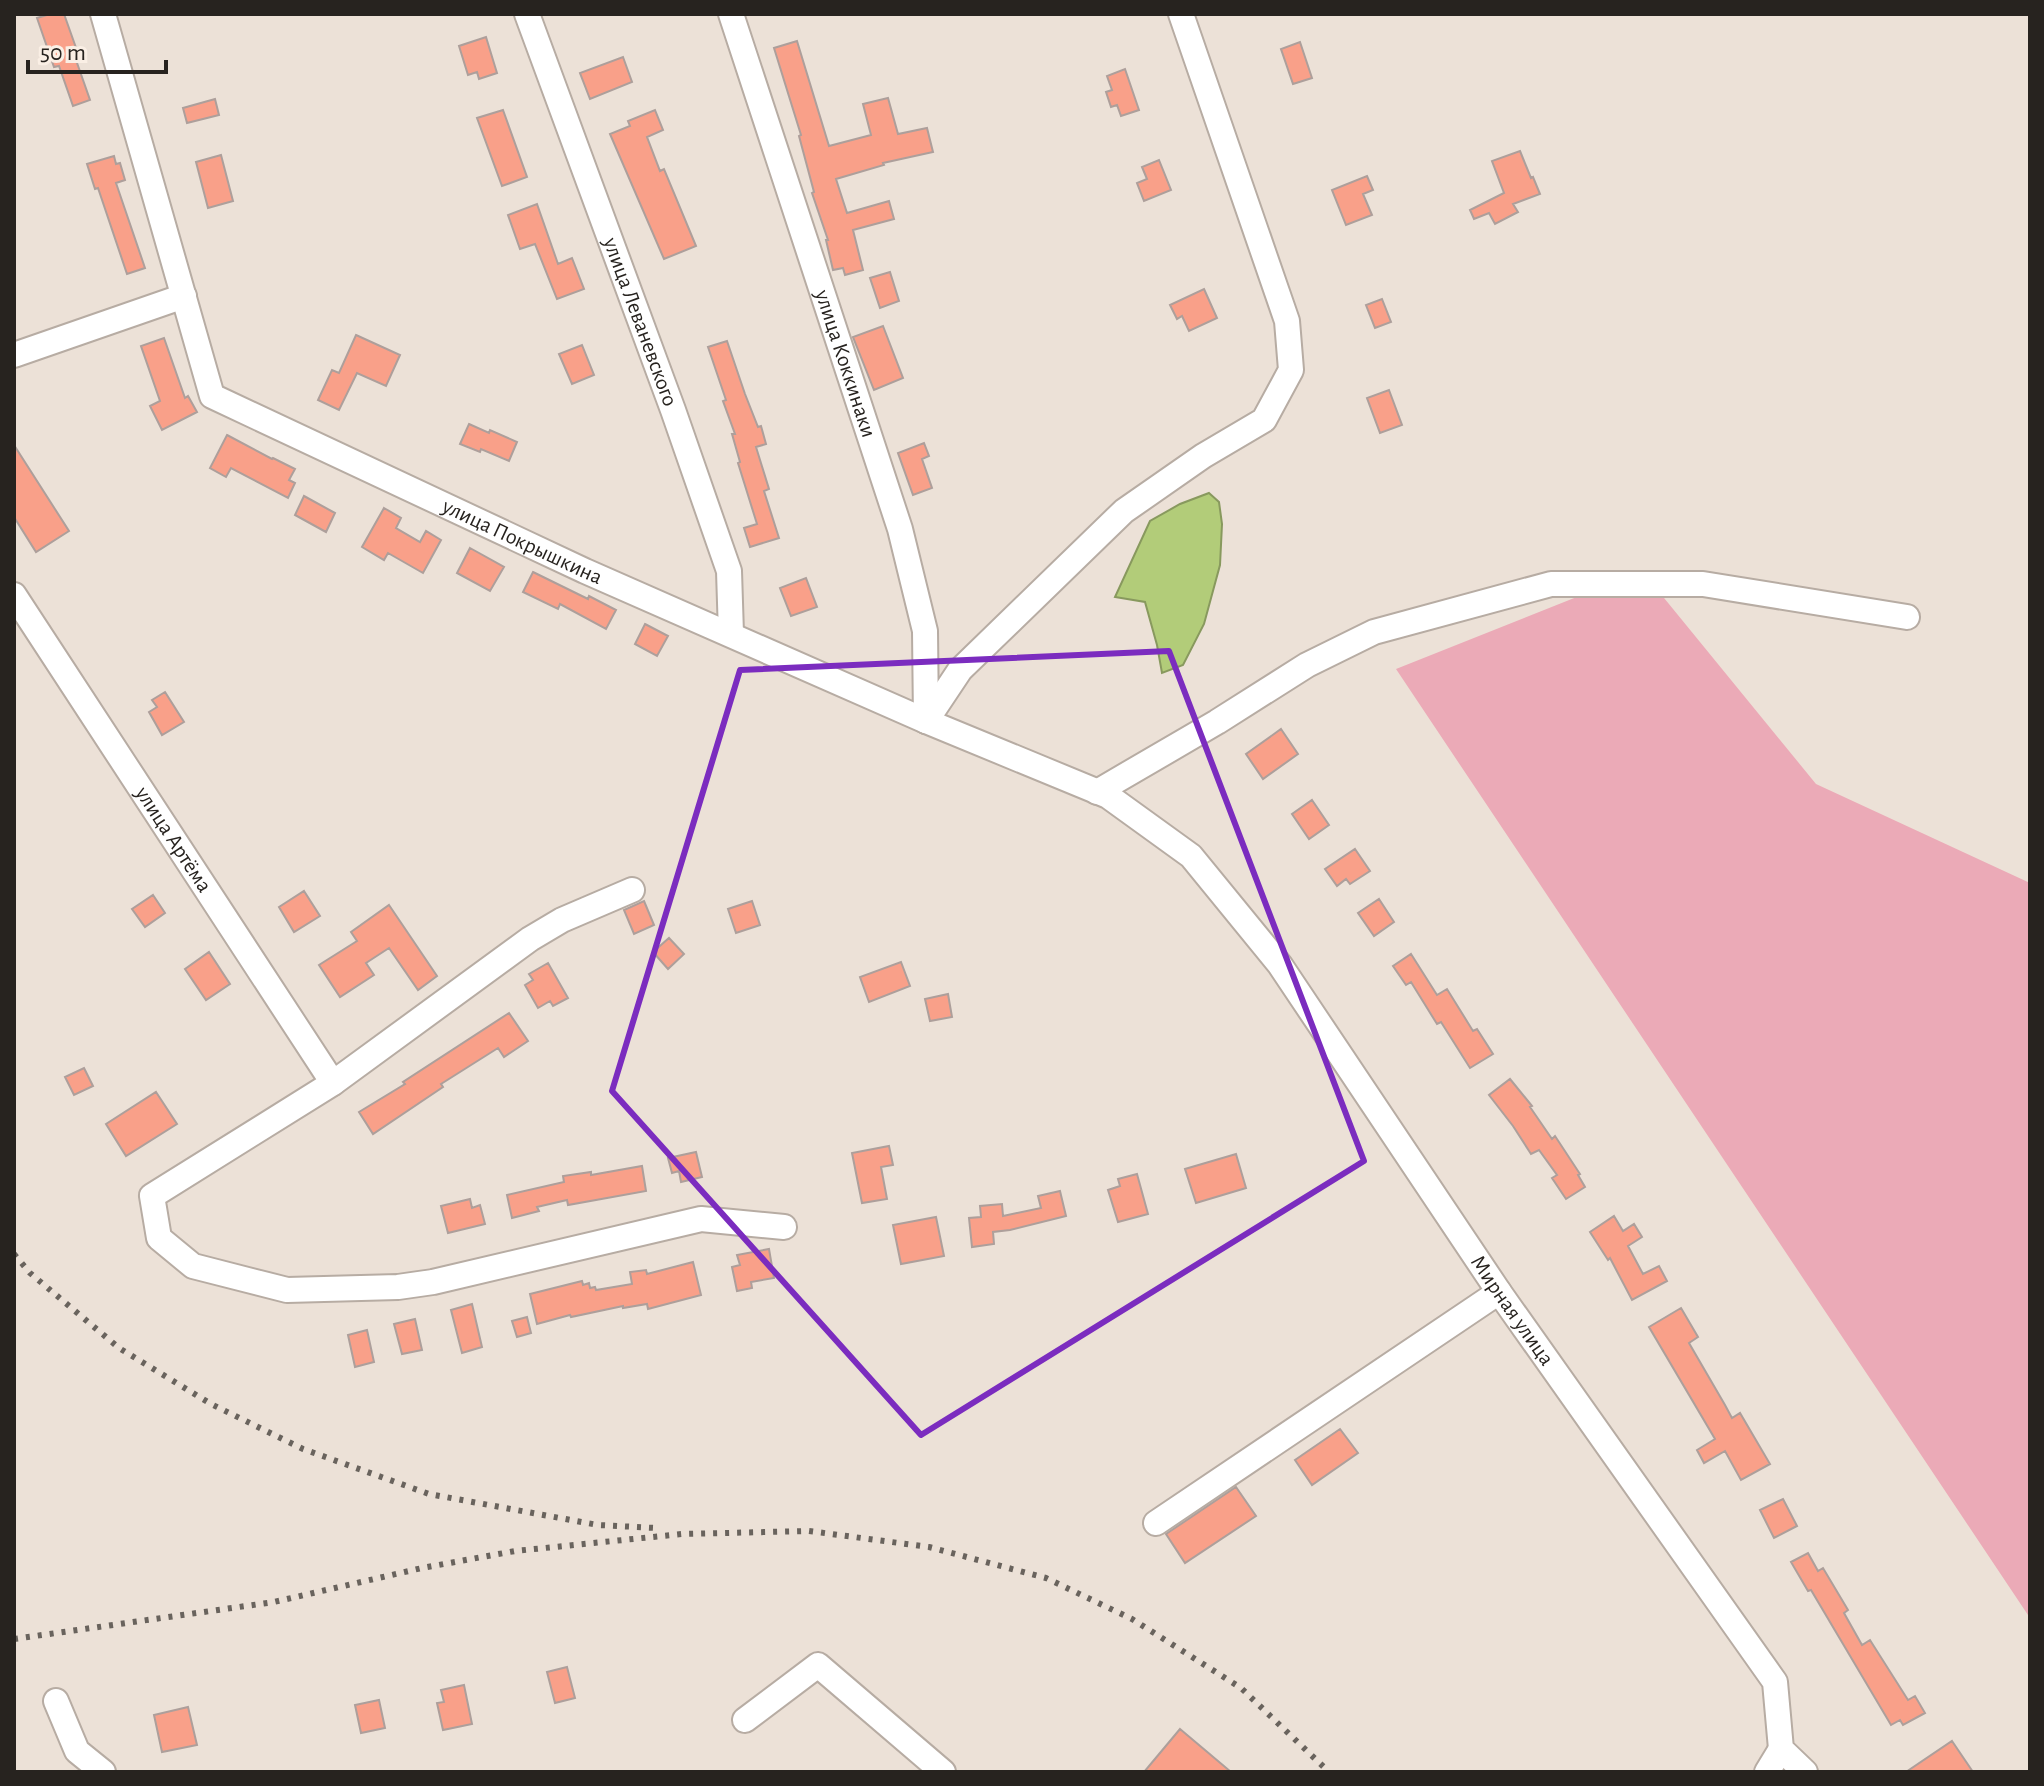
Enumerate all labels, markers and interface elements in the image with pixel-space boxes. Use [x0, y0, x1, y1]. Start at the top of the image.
scale bar [28, 24, 166, 74]
text: 50 m [40, 41, 86, 65]
street label: улица Леваневского [599, 234, 682, 409]
street label: улица Коккинаки [811, 286, 880, 440]
street label: улица Покрышкина [438, 494, 606, 588]
street label: улица Артёма [131, 782, 216, 896]
street label: Мирная улица [1467, 1251, 1558, 1369]

